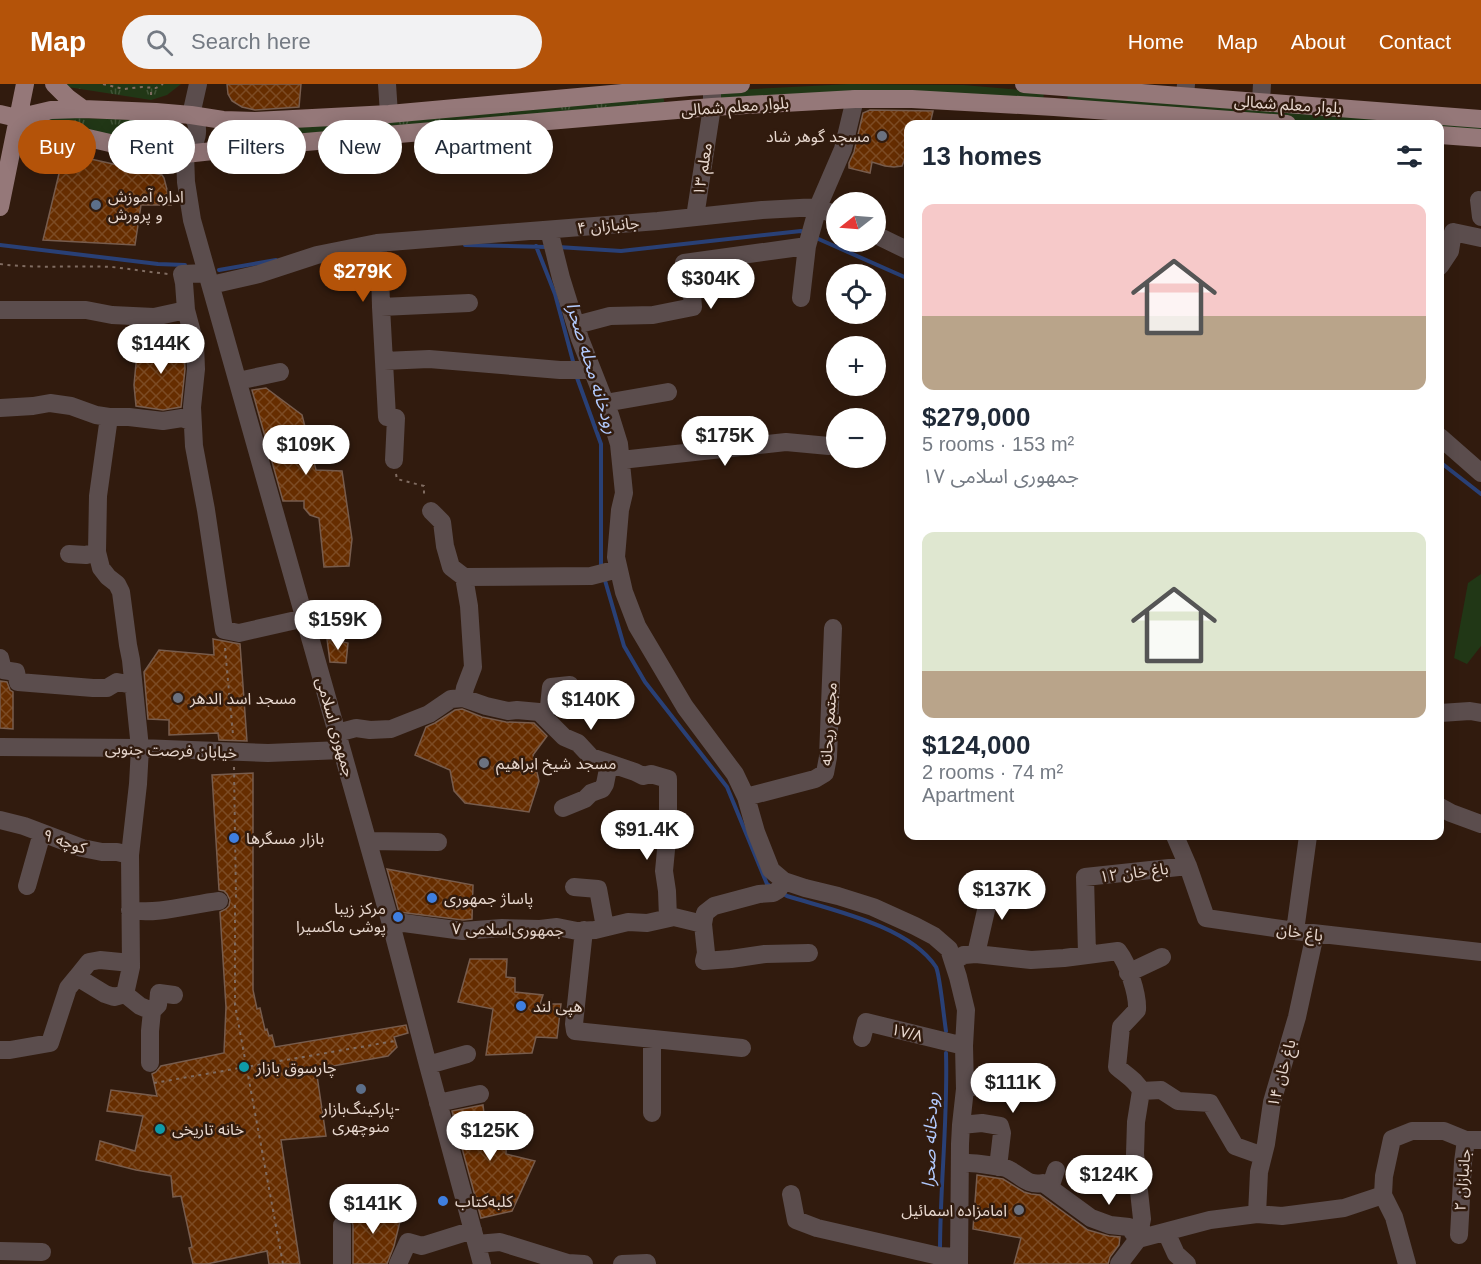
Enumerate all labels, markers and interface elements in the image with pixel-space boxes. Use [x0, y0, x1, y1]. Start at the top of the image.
search box [122, 15, 542, 69]
text: Map [30, 26, 86, 57]
icon: search [143, 26, 176, 59]
text: Search here [191, 29, 311, 54]
text: Home [1128, 30, 1184, 53]
text: Map [1217, 30, 1258, 53]
text: About [1291, 30, 1346, 53]
text: Contact [1379, 30, 1451, 53]
street label: بلوار معلم شمالی [1233, 92, 1342, 121]
street label: بلوار معلم شمالی [681, 94, 790, 123]
chip: Buy [18, 120, 96, 174]
chip: Rent [108, 120, 195, 174]
chip: Filters [207, 120, 306, 174]
chip: New [318, 120, 402, 174]
chip: Apartment [414, 120, 553, 174]
place label: مسجد گوهر شاد [766, 128, 870, 146]
marker: مسجد گوهر شاد [875, 129, 889, 143]
icon: filters [1393, 140, 1426, 173]
street label: معلم ۱۳ [690, 141, 719, 197]
text: 13 homes [922, 141, 1042, 171]
place label: اداره آموزش و پرورش [108, 188, 184, 225]
north arrow [826, 192, 886, 252]
map controls [826, 192, 886, 468]
marker: اداره آموزش و پرورش [89, 198, 103, 212]
street label: جانبازان ۴ [576, 214, 640, 238]
icon: home [1120, 243, 1228, 351]
pin: $279K [321, 252, 405, 303]
pin: $304K [669, 259, 753, 310]
text: $279K [334, 260, 392, 282]
button: locate [826, 264, 886, 324]
text: $304K [682, 267, 740, 289]
water label: رودخانه محله صحرا [562, 300, 622, 437]
pin: $144K [119, 324, 203, 375]
text: $144K [132, 332, 190, 354]
button: + [826, 336, 886, 396]
text: $279,000 [922, 402, 1030, 432]
button: − [826, 408, 886, 468]
pin: $175K [683, 416, 767, 467]
text: $175K [696, 424, 754, 446]
pin: $109K [264, 425, 348, 476]
text: $109K [277, 433, 335, 455]
text: 5 rooms · 153 m² [922, 433, 1074, 455]
text: جمهوری اسلامی ۱۷ [922, 465, 1079, 487]
icon: home [1120, 571, 1228, 679]
pin: $159K [296, 600, 380, 651]
text: $159K [309, 608, 367, 630]
street label: جمهوری اسلامی [312, 675, 358, 779]
pin: $140K [549, 680, 633, 731]
street label: مجتمع ریحانه [817, 682, 844, 767]
text: $140K [562, 688, 620, 710]
place label: مسجد اسد الدهر [189, 690, 296, 708]
marker: مسجد اسد الدهر [171, 691, 185, 705]
text: $124,000 [922, 730, 1030, 760]
street label: خیابان فرصت جنوبی [105, 740, 237, 762]
place label: مسجد شیخ ابراهیم [496, 755, 617, 776]
marker: مسجد شیخ ابراهیم [477, 756, 491, 770]
text: 2 rooms · 74 m² [922, 761, 1063, 783]
text: Apartment [922, 784, 1014, 806]
pin: $91.4K [598, 810, 696, 861]
text: $91.4K [615, 818, 679, 840]
street label: کوچه ۹ [40, 826, 89, 859]
place label: بازار مسگرها [246, 830, 324, 848]
marker: بازار مسگرها [227, 831, 241, 845]
street label: باغ خان ۱۲ [1099, 860, 1170, 889]
pin: $137K [960, 870, 1044, 921]
text: $137K [973, 878, 1031, 900]
place label: پاساژ جمهوری [444, 890, 533, 909]
marker: پاساژ جمهوری [425, 891, 439, 905]
place label: مرکز زیبا پوشی ماکسیرا [296, 900, 386, 937]
marker: مرکز زیبا پوشی ماکسیرا [391, 910, 405, 924]
street label: جمهوری‌اسلامی ۷ [452, 920, 564, 940]
street label: باغ خان [1275, 921, 1324, 948]
place label: هپی لند [533, 998, 583, 1017]
marker: هپی لند [514, 999, 528, 1013]
street label: ۱۷/۸ [889, 1020, 924, 1045]
street label: باغ خان ۱۴ [1264, 1037, 1303, 1110]
place label: چارسوق بازار [255, 1059, 337, 1078]
marker: چارسوق بازار [237, 1060, 251, 1074]
pin: $111K [971, 1063, 1055, 1114]
text: $111K [985, 1071, 1041, 1093]
marker: پارکینگ‌بازار- منوچهری [354, 1082, 368, 1096]
water label: رودخانه صحرا [918, 1091, 943, 1189]
place label: پارکینگ‌بازار- منوچهری [321, 1100, 400, 1137]
pin: $125K [448, 1111, 532, 1162]
text: $125K [461, 1119, 519, 1141]
place label: خانه تاریخی [172, 1121, 244, 1139]
marker: خانه تاریخی [153, 1122, 167, 1136]
street label: جانبازان ۲ [1451, 1148, 1475, 1212]
pin: $124K [1067, 1155, 1151, 1206]
text: $124K [1080, 1163, 1138, 1185]
pin: $141K [331, 1184, 415, 1235]
text: $141K [344, 1192, 402, 1214]
place label: کلبه‌کتاب [455, 1193, 513, 1210]
marker: کلبه‌کتاب [436, 1194, 450, 1208]
place label: امامزاده اسمائیل [901, 1202, 1007, 1220]
marker: امامزاده اسمائیل [1012, 1203, 1026, 1217]

